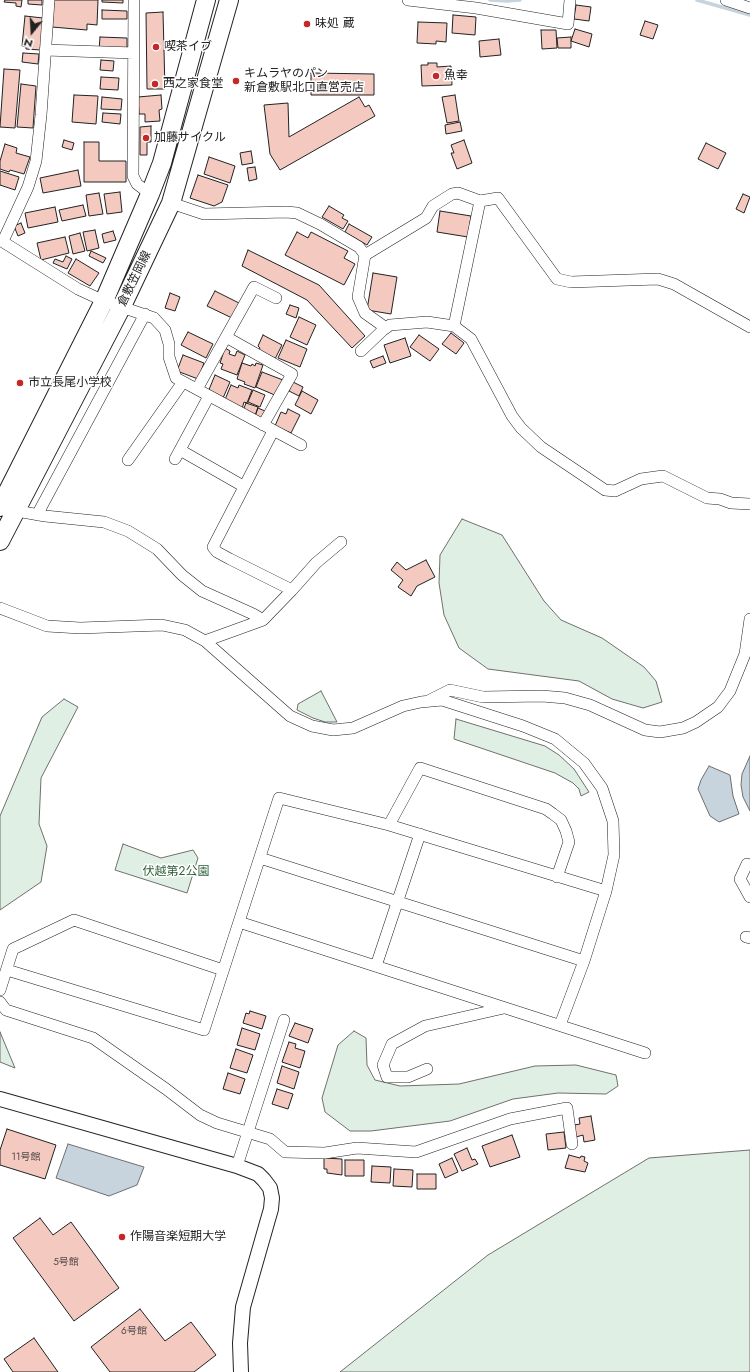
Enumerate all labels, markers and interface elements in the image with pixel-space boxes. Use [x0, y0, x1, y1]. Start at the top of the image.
north arrow [12, 12, 52, 52]
place label: 味処 蔵 [315, 17, 355, 31]
marker: 味処 蔵 [302, 19, 312, 29]
text: N [22, 34, 35, 52]
place label: 喫茶イブ [164, 40, 212, 54]
marker: 喫茶イブ [151, 42, 161, 52]
place label: キムラヤのパン 新倉敷駅北口直営売店 [244, 67, 364, 95]
place label: 魚幸 [444, 69, 468, 83]
marker: 魚幸 [431, 71, 441, 81]
marker: キムラヤのパン 新倉敷駅北口直営売店 [231, 76, 241, 86]
place label: 西之家食堂 [163, 77, 223, 91]
marker: 西之家食堂 [150, 79, 160, 89]
place label: 加藤サイクル [154, 131, 226, 145]
marker: 加藤サイクル [141, 133, 151, 143]
street label: 倉敷笠岡線 [115, 249, 155, 309]
place label: 市立長尾小学校 [28, 376, 112, 390]
marker: 市立長尾小学校 [15, 378, 25, 388]
park label: 伏越第2公園 [143, 865, 209, 879]
house number: 11号館 [12, 1152, 40, 1164]
place label: 作陽音楽短期大学 [130, 1230, 226, 1244]
marker: 作陽音楽短期大学 [117, 1232, 127, 1242]
house number: 5号館 [53, 1257, 79, 1269]
house number: 6号館 [121, 1326, 147, 1338]

